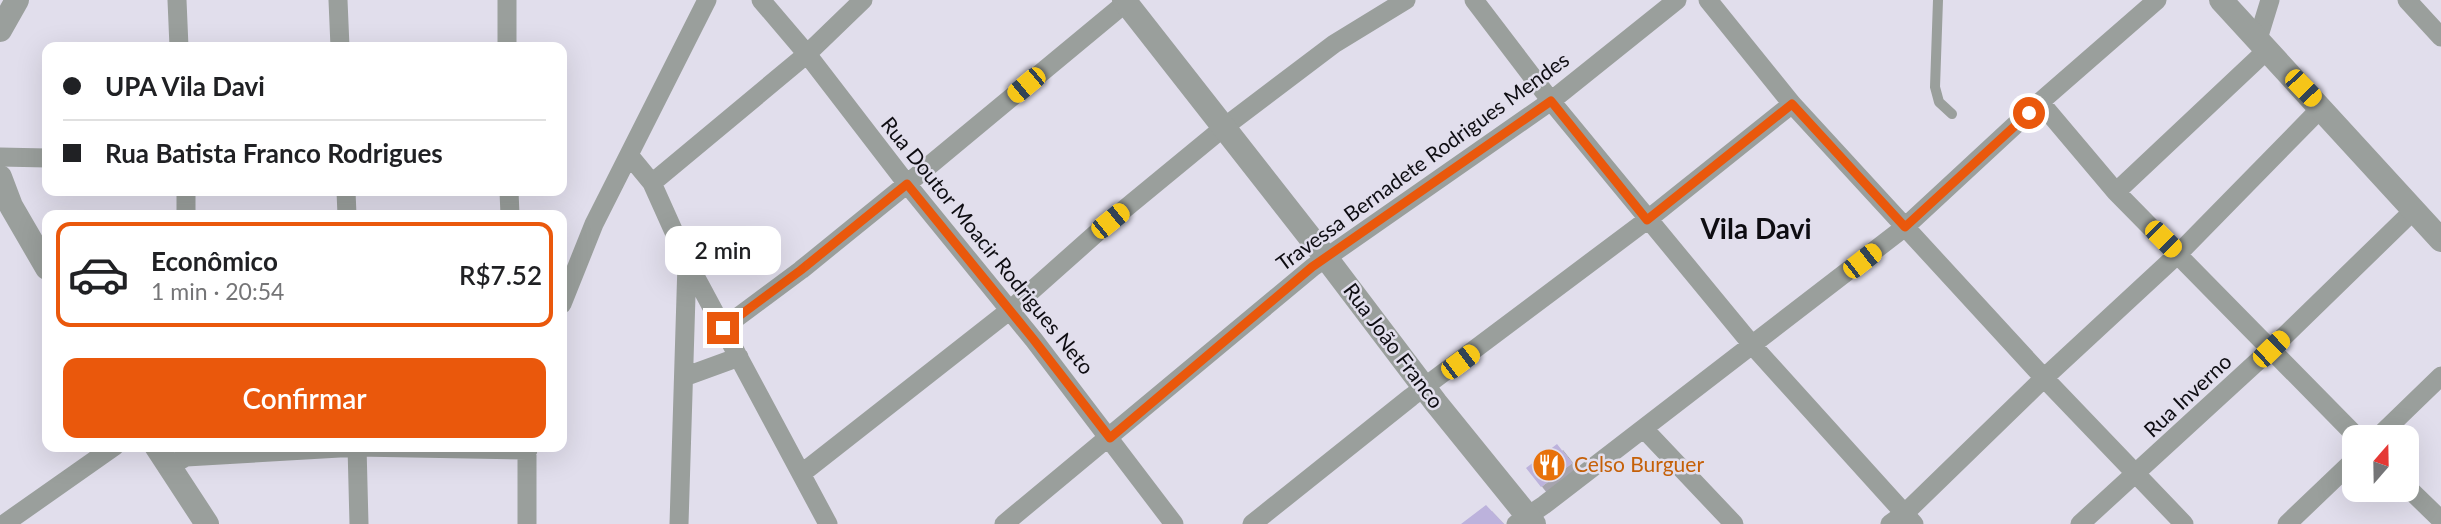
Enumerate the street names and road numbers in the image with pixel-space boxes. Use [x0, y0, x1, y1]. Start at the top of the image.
street label: Travessa Bernadete Rodrigues Mendes [1271, 46, 1573, 275]
street label: Rua Doutor Moacir Rodrigues Neto [877, 111, 1100, 379]
street label: Rua João Franco [1339, 278, 1449, 413]
street label: Rua Inverno [2138, 348, 2236, 442]

